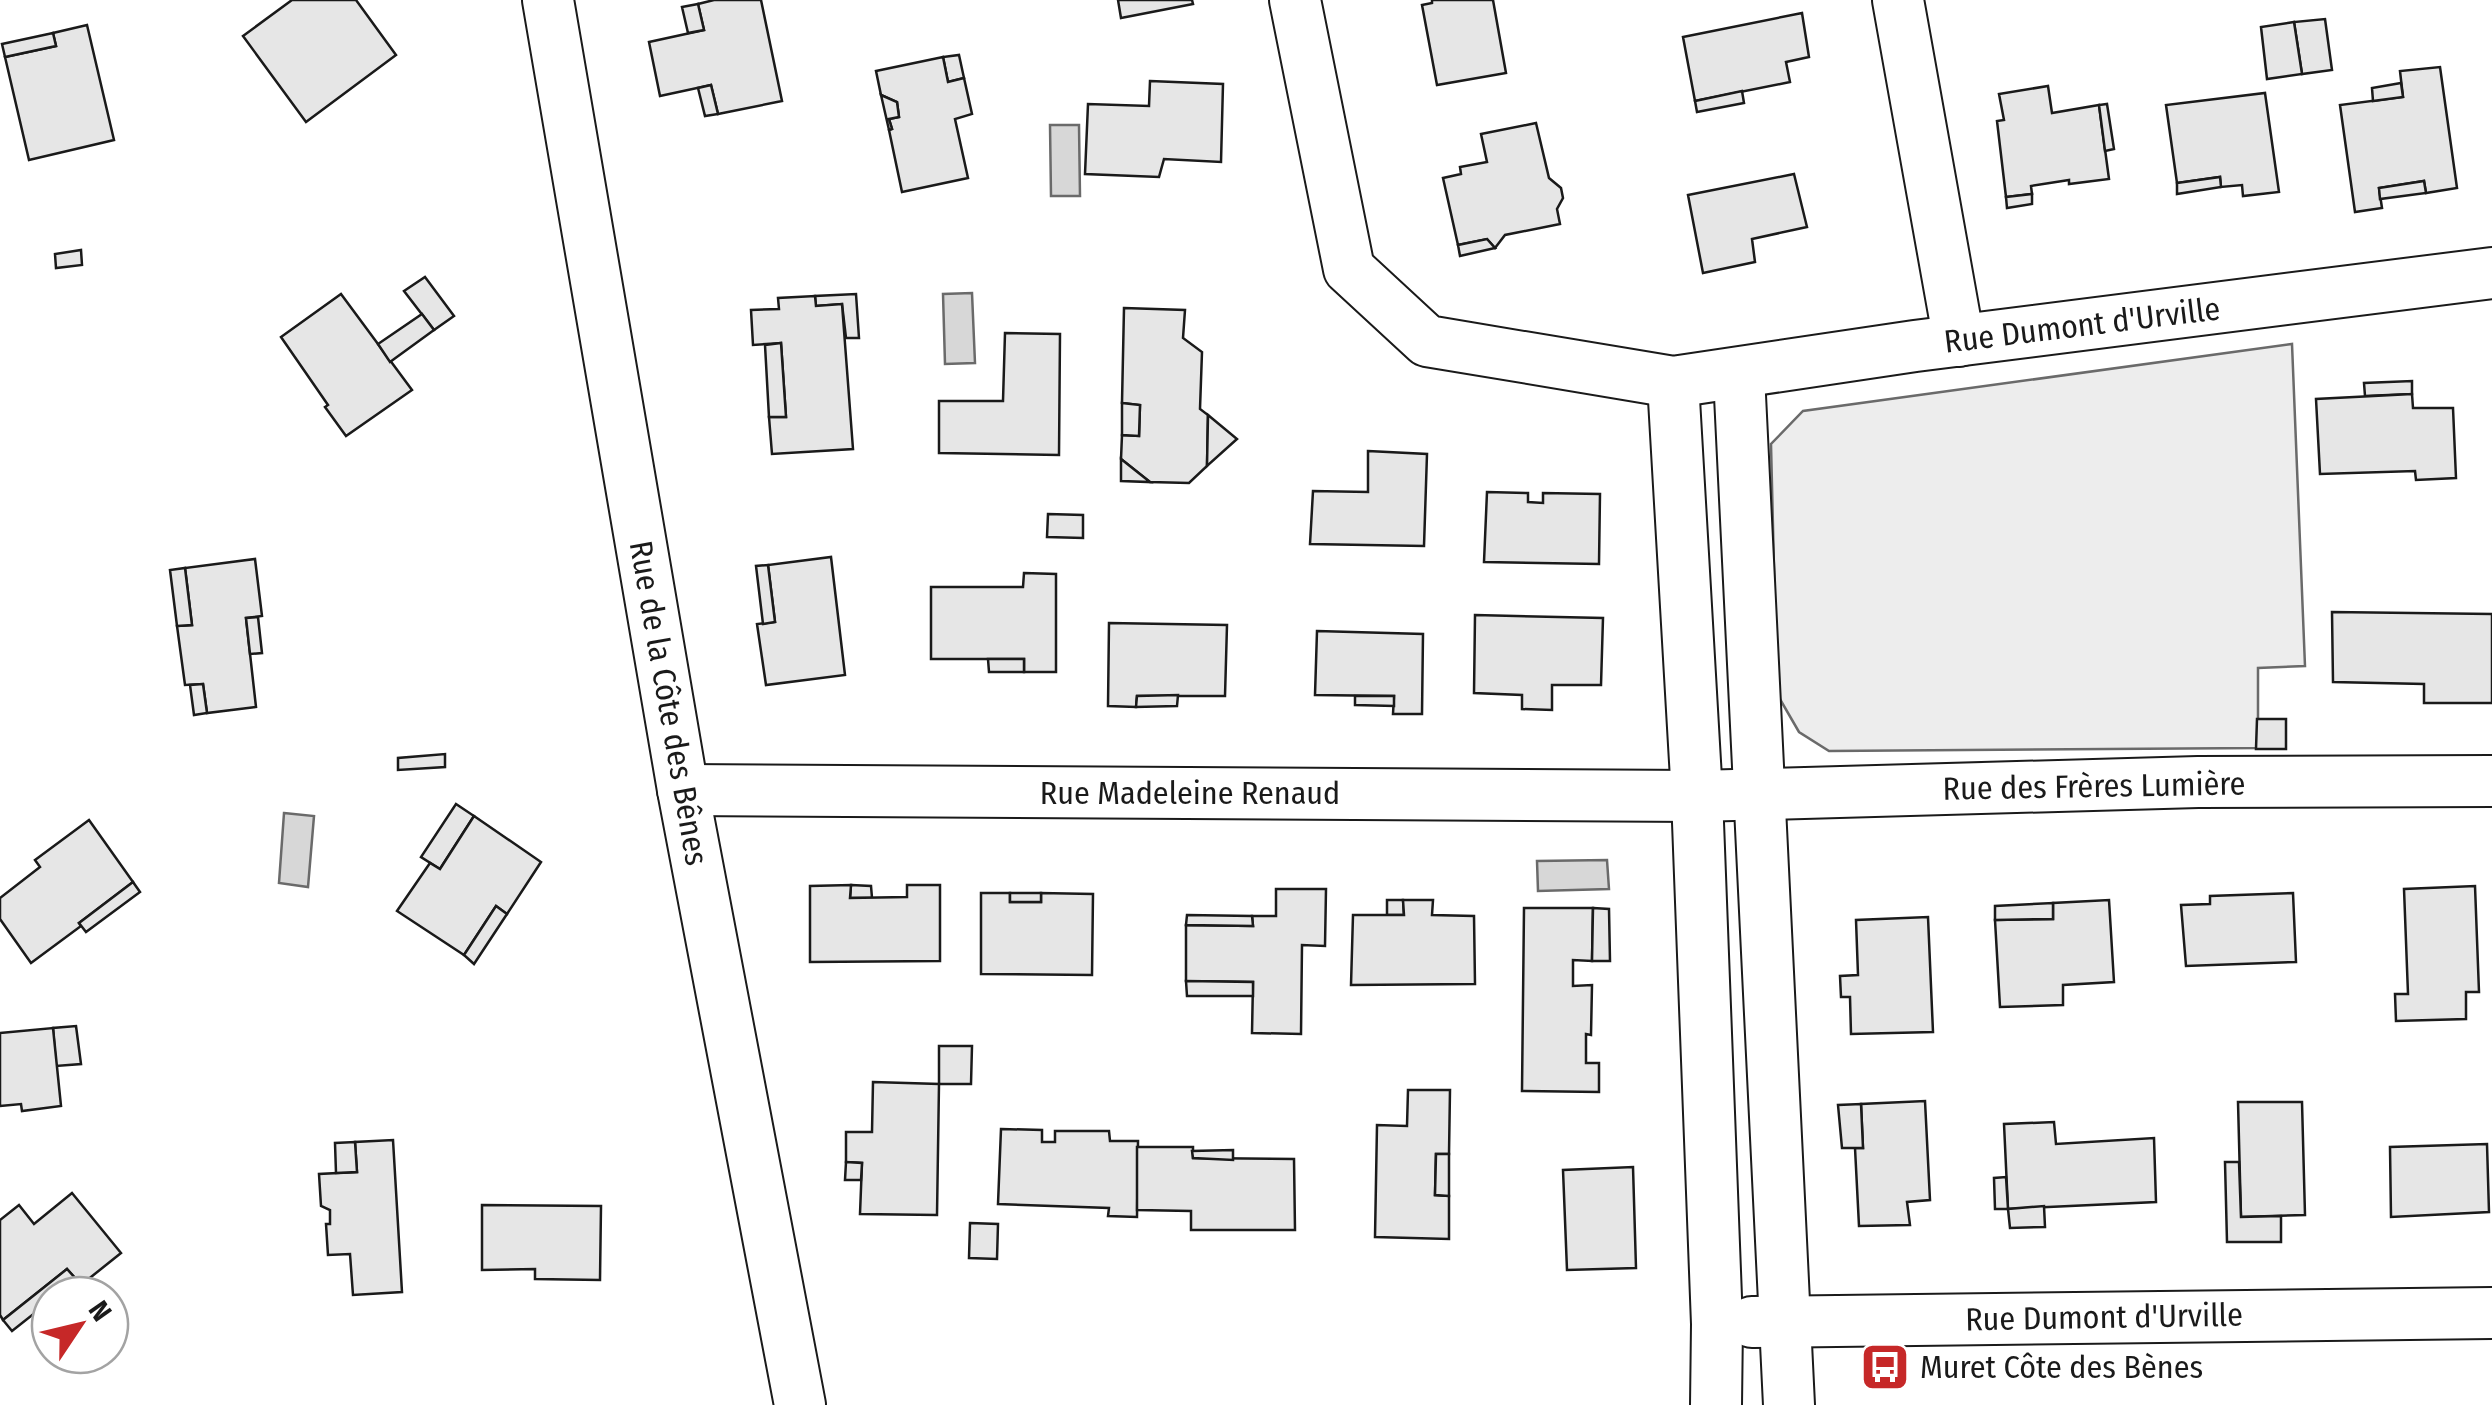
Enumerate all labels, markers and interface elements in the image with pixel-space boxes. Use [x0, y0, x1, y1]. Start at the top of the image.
street label: Rue Dumont d'Urville [1942, 289, 2222, 361]
street label: Rue de la Côte des Bênes [622, 538, 716, 868]
street label: Rue des Frères Lumière [1942, 764, 2246, 808]
street label: Rue Madeleine Renaud [1040, 774, 1340, 812]
north arrow [30, 1275, 130, 1375]
text: N [82, 1295, 118, 1327]
street label: Rue Dumont d'Urville [1965, 1296, 2243, 1338]
bus stop icon: Muret Côte des Bènes [1859, 1341, 1911, 1393]
place label: Muret Côte des Bènes [1920, 1348, 2203, 1386]

